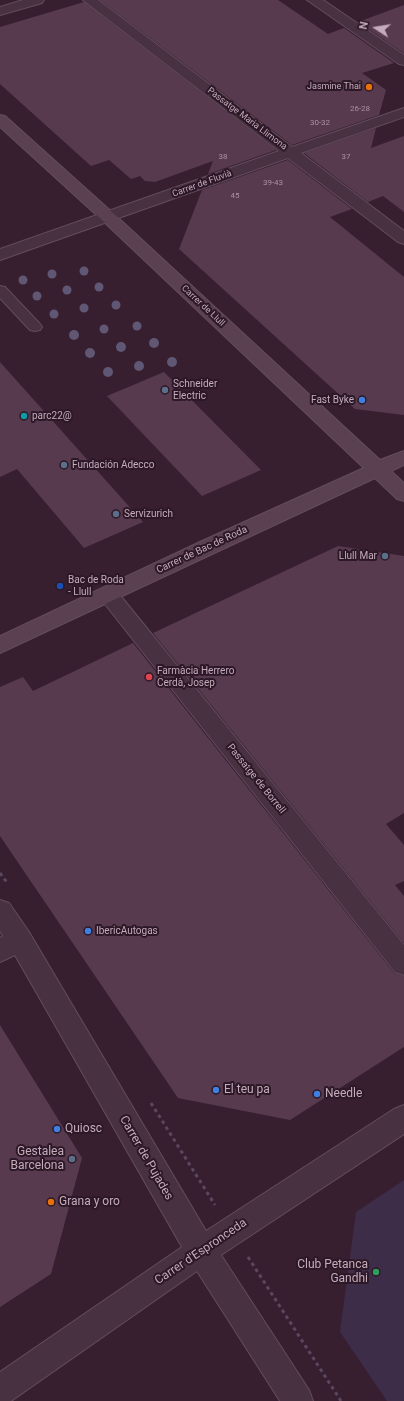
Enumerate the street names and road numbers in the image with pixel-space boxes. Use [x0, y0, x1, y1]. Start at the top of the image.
street label: Passatge Maria Llimona [205, 86, 289, 152]
street label: Carrer de Fluvià [171, 168, 233, 200]
street label: Carrer de Llull [179, 283, 227, 329]
street label: Carrer de Bac de Roda [155, 524, 249, 576]
street label: Passatge de Borrell [224, 742, 288, 816]
street label: Carrer de Pujades [116, 1113, 176, 1203]
street label: Carrer d'Espronceda [152, 1216, 250, 1288]

